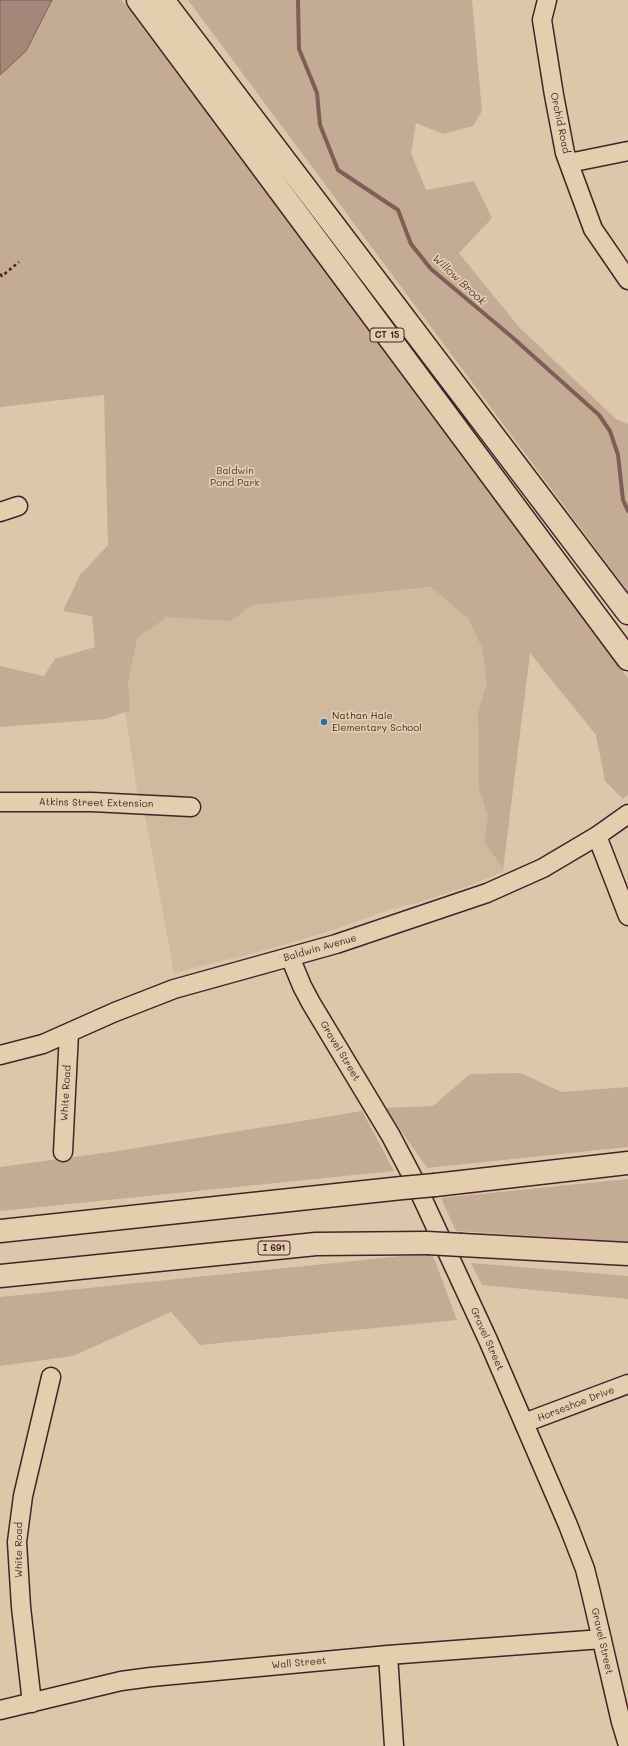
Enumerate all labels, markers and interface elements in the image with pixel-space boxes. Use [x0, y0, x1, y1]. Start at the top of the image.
street label: Orchid Road [548, 91, 572, 155]
water label: Willow Brook [429, 252, 489, 308]
road number: CT 15 [370, 328, 404, 342]
park label: Baldwin Pond Park [210, 465, 260, 488]
place label: Nathan Hale Elementary School [332, 710, 422, 734]
marker: Nathan Hale Elementary School [319, 717, 329, 727]
street label: Atkins Street Extension [39, 796, 153, 810]
street label: Baldwin Avenue [282, 932, 358, 964]
street label: Gravel Street [317, 1019, 363, 1083]
street label: White Road [59, 1065, 73, 1121]
road number: I 691 [258, 1241, 290, 1255]
street label: Gravel Street [468, 1306, 506, 1372]
street label: Horseshoe Drive [536, 1384, 616, 1424]
street label: White Road [13, 1522, 25, 1578]
street label: Gravel Street [589, 1607, 615, 1675]
street label: Wall Street [271, 1655, 327, 1671]

